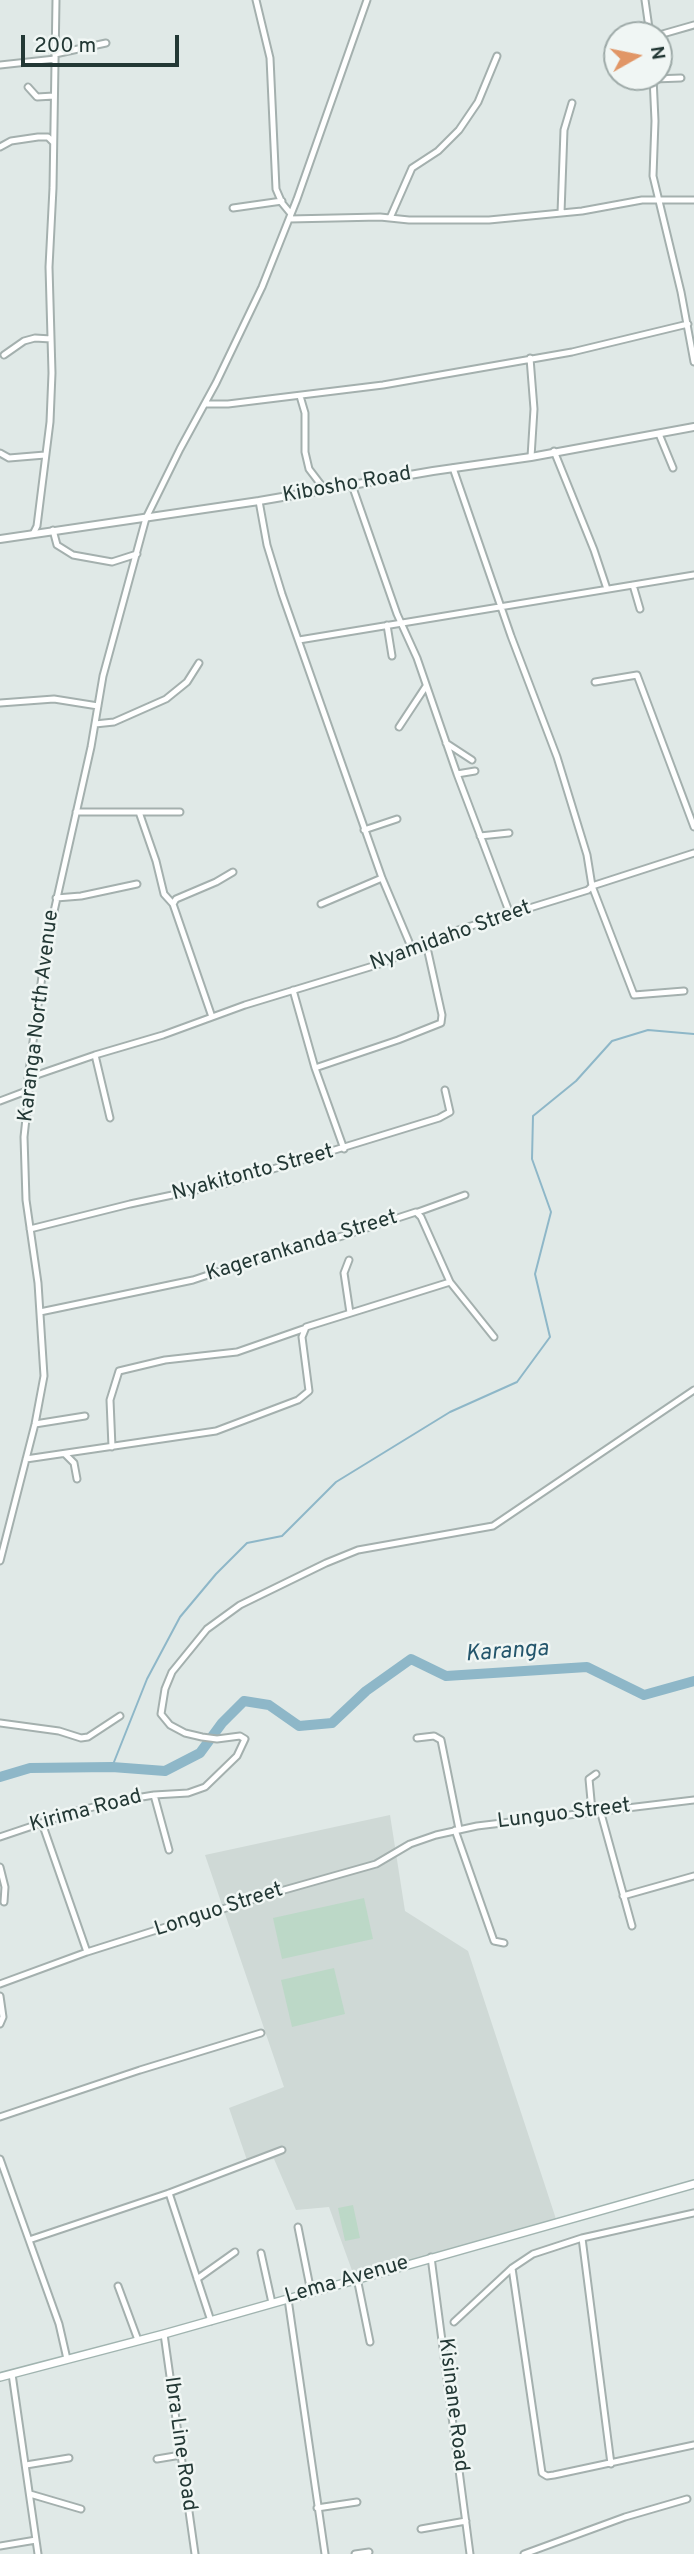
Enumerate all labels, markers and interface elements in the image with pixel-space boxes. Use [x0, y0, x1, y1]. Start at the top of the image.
scale bar [24, 21, 182, 65]
north arrow [603, 21, 673, 91]
text: 200 m [34, 33, 96, 60]
text: N [644, 44, 670, 62]
street label: Kibosho Road [281, 462, 413, 510]
street label: Nyamidaho Street [367, 896, 535, 978]
street label: Karanga North Avenue [14, 909, 66, 1123]
street label: Nyakitonto Street [170, 1140, 336, 1208]
street label: Kagerankanda Street [203, 1206, 401, 1288]
water label: Karanga [465, 1636, 549, 1670]
street label: Kirima Road [27, 1785, 145, 1839]
street label: Lunguo Street [496, 1794, 632, 1836]
street label: Longuo Street [152, 1878, 286, 1944]
street label: Lema Avenue [282, 2251, 412, 2311]
street label: Kisinane Road [431, 2337, 473, 2473]
street label: Ibra Line Road [157, 2375, 201, 2513]

